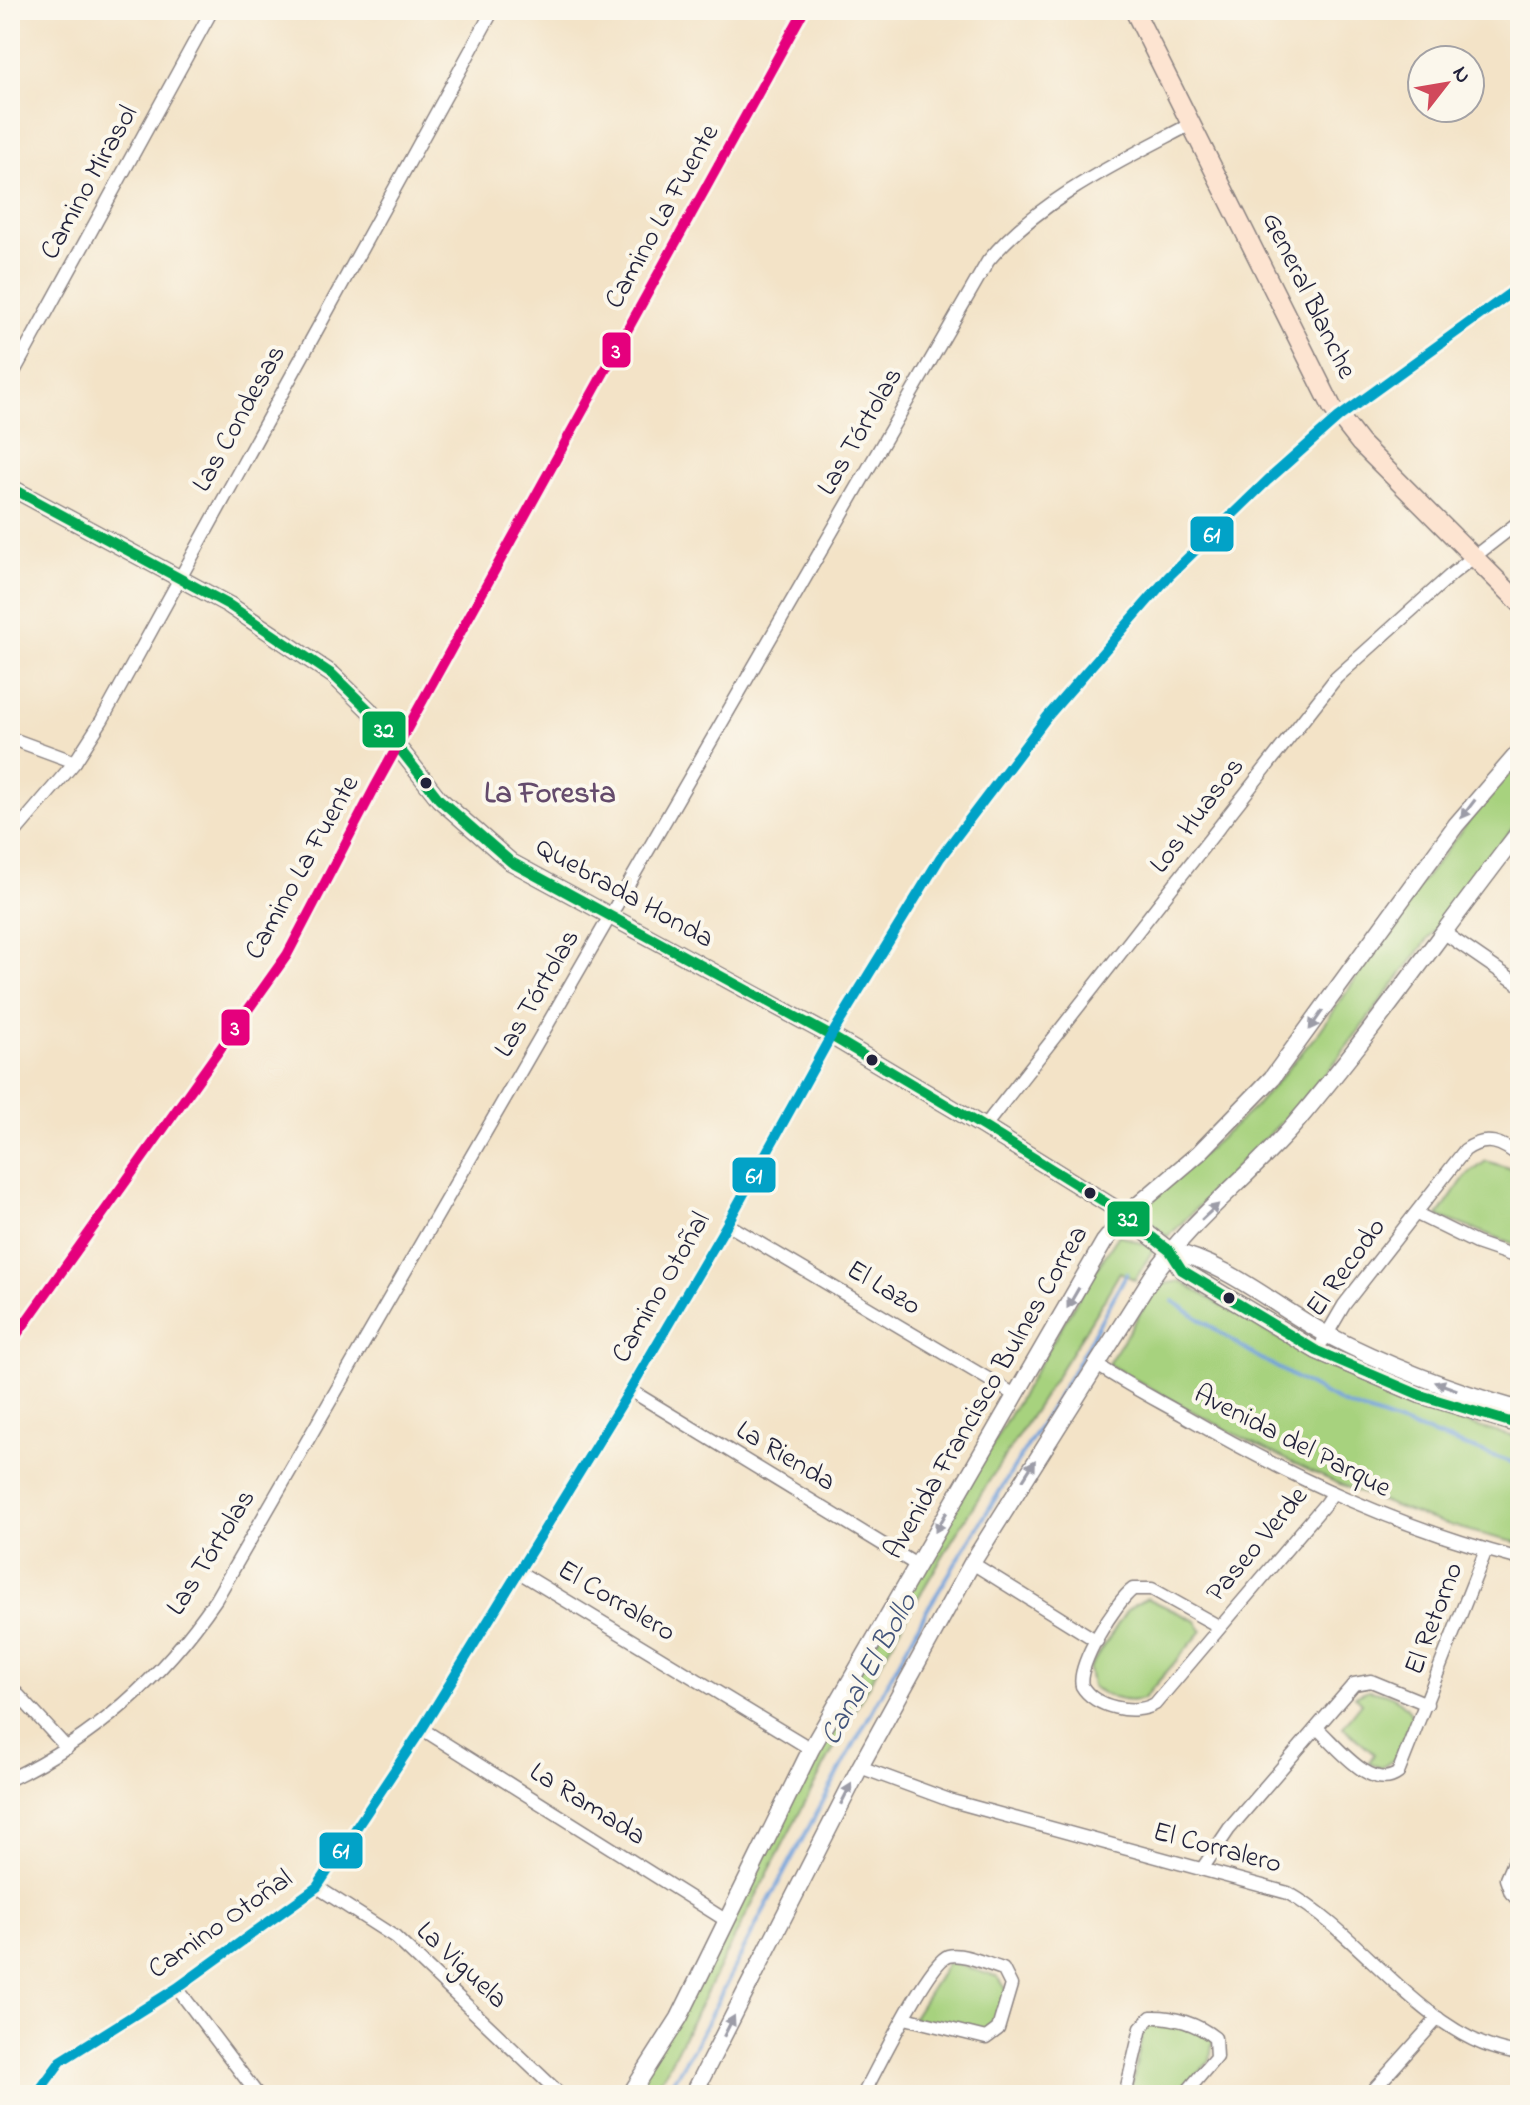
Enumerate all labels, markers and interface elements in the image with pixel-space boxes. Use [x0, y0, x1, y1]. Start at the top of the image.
north arrow [1406, 44, 1486, 124]
text: N [1443, 61, 1478, 90]
street label: Camino Mirasol [31, 98, 149, 268]
street label: Camino La Fuente [595, 117, 731, 317]
street label: General Blanche [1250, 206, 1366, 387]
line badge: 3 [601, 331, 632, 369]
text: 3 [610, 337, 621, 369]
street label: Las Condesas [183, 338, 297, 500]
street label: Las Tórtolas [808, 360, 914, 504]
line badge: 61 [1189, 515, 1235, 553]
text: 61 [1204, 521, 1220, 553]
line badge: 32 [361, 710, 407, 749]
text: 32 [373, 716, 394, 748]
street label: Los Huasos [1141, 749, 1255, 883]
street label: Camino La Fuente [235, 768, 371, 968]
district label: La Foresta [484, 773, 616, 817]
unlabelled marker [418, 775, 434, 791]
one-way arrow [1460, 799, 1476, 819]
street label: Quebrada Honda [527, 828, 721, 960]
street label: Las Tórtolas [485, 922, 591, 1066]
line badge: 3 [220, 1008, 251, 1047]
one-way arrow [1309, 1010, 1324, 1031]
text: 3 [229, 1014, 240, 1046]
unlabelled marker [864, 1052, 880, 1068]
line badge: 61 [731, 1156, 777, 1194]
text: 61 [746, 1162, 762, 1194]
unlabelled marker [1082, 1185, 1098, 1201]
line badge: 32 [1106, 1200, 1151, 1238]
one-way arrow [1200, 1204, 1219, 1222]
street label: Camino Otoñal [602, 1205, 722, 1371]
text: 32 [1117, 1205, 1138, 1237]
street label: El Recodo [1297, 1210, 1397, 1326]
street label: Avenida Francisco Bulnes Correa [874, 1218, 1100, 1568]
street label: El Lazo [838, 1251, 928, 1327]
one-way arrow [1066, 1286, 1080, 1309]
unlabelled marker [1221, 1290, 1237, 1306]
street label: Avenida del Parque [1186, 1375, 1398, 1510]
one-way arrow [1434, 1379, 1458, 1392]
street label: La Rienda [727, 1411, 843, 1503]
one-way arrow [1022, 1459, 1036, 1481]
street label: Paseo Verde [1197, 1478, 1319, 1612]
street label: Las Tórtolas [157, 1482, 267, 1624]
one-way arrow [934, 1510, 948, 1533]
street label: El Corralero [549, 1551, 683, 1653]
street label: El Retorno [1395, 1557, 1475, 1681]
water label: Canal El Bollo [810, 1585, 931, 1754]
street label: La Ramada [521, 1753, 653, 1857]
one-way arrow [839, 1782, 853, 1805]
street label: El Corralero [1148, 1812, 1286, 1886]
line badge: 61 [318, 1831, 364, 1870]
text: 61 [333, 1837, 349, 1869]
street label: Camino Otoñal [140, 1860, 302, 1990]
street label: La Viguela [406, 1912, 516, 2020]
one-way arrow [722, 2014, 735, 2037]

